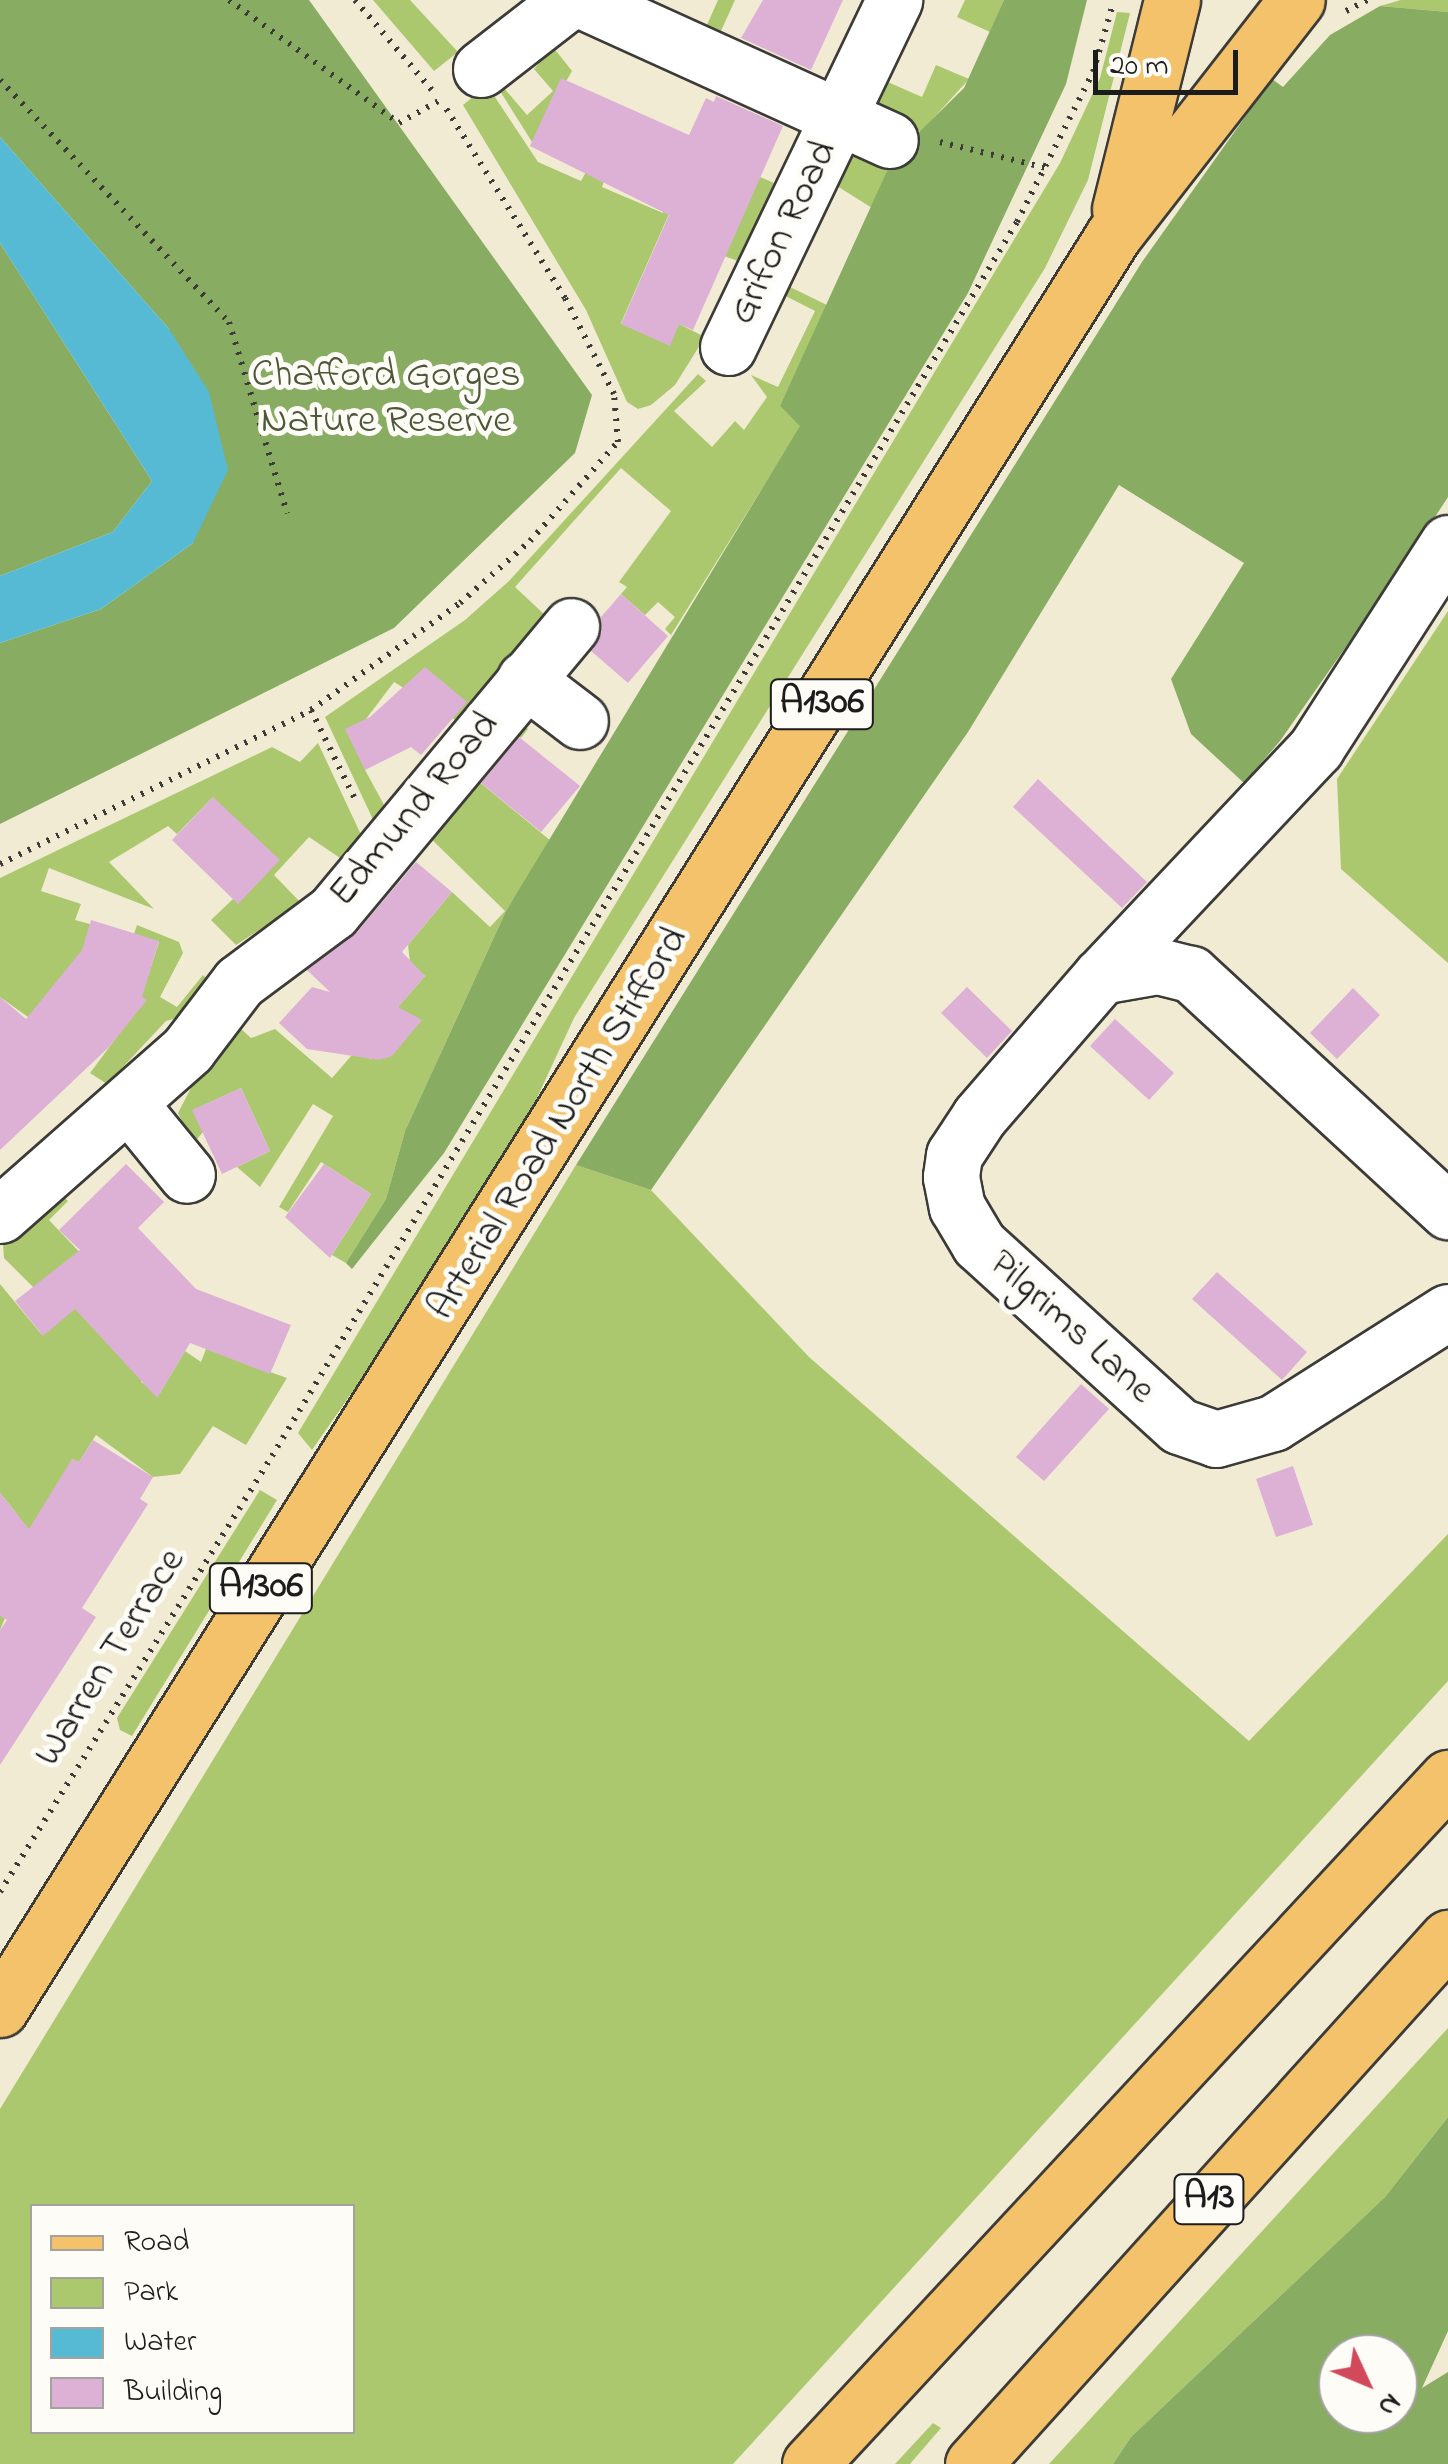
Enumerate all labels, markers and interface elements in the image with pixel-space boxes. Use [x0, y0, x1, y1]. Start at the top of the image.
scale bar [1098, 30, 1243, 92]
text: 20 m [1110, 45, 1169, 89]
street label: Grifon Road [719, 133, 849, 333]
park label: Chafford Gorges Nature Reserve [251, 352, 521, 446]
road number: A1306 [770, 671, 874, 737]
street label: Edmund Road [320, 703, 510, 917]
street label: Arterial Road North Stifford [418, 919, 700, 1329]
street label: Pilgrims Lane [978, 1241, 1164, 1415]
street label: Warren Terrace [25, 1540, 197, 1776]
road number: A1306 [208, 1555, 314, 1621]
road number: A13 [1172, 2166, 1246, 2232]
legend [30, 2204, 355, 2434]
text: Road [124, 2221, 189, 2265]
text: Park [124, 2271, 178, 2315]
text: Water [124, 2321, 196, 2365]
north arrow [1318, 2334, 1418, 2434]
text: Building [124, 2371, 222, 2415]
text: N [1367, 2383, 1410, 2425]

